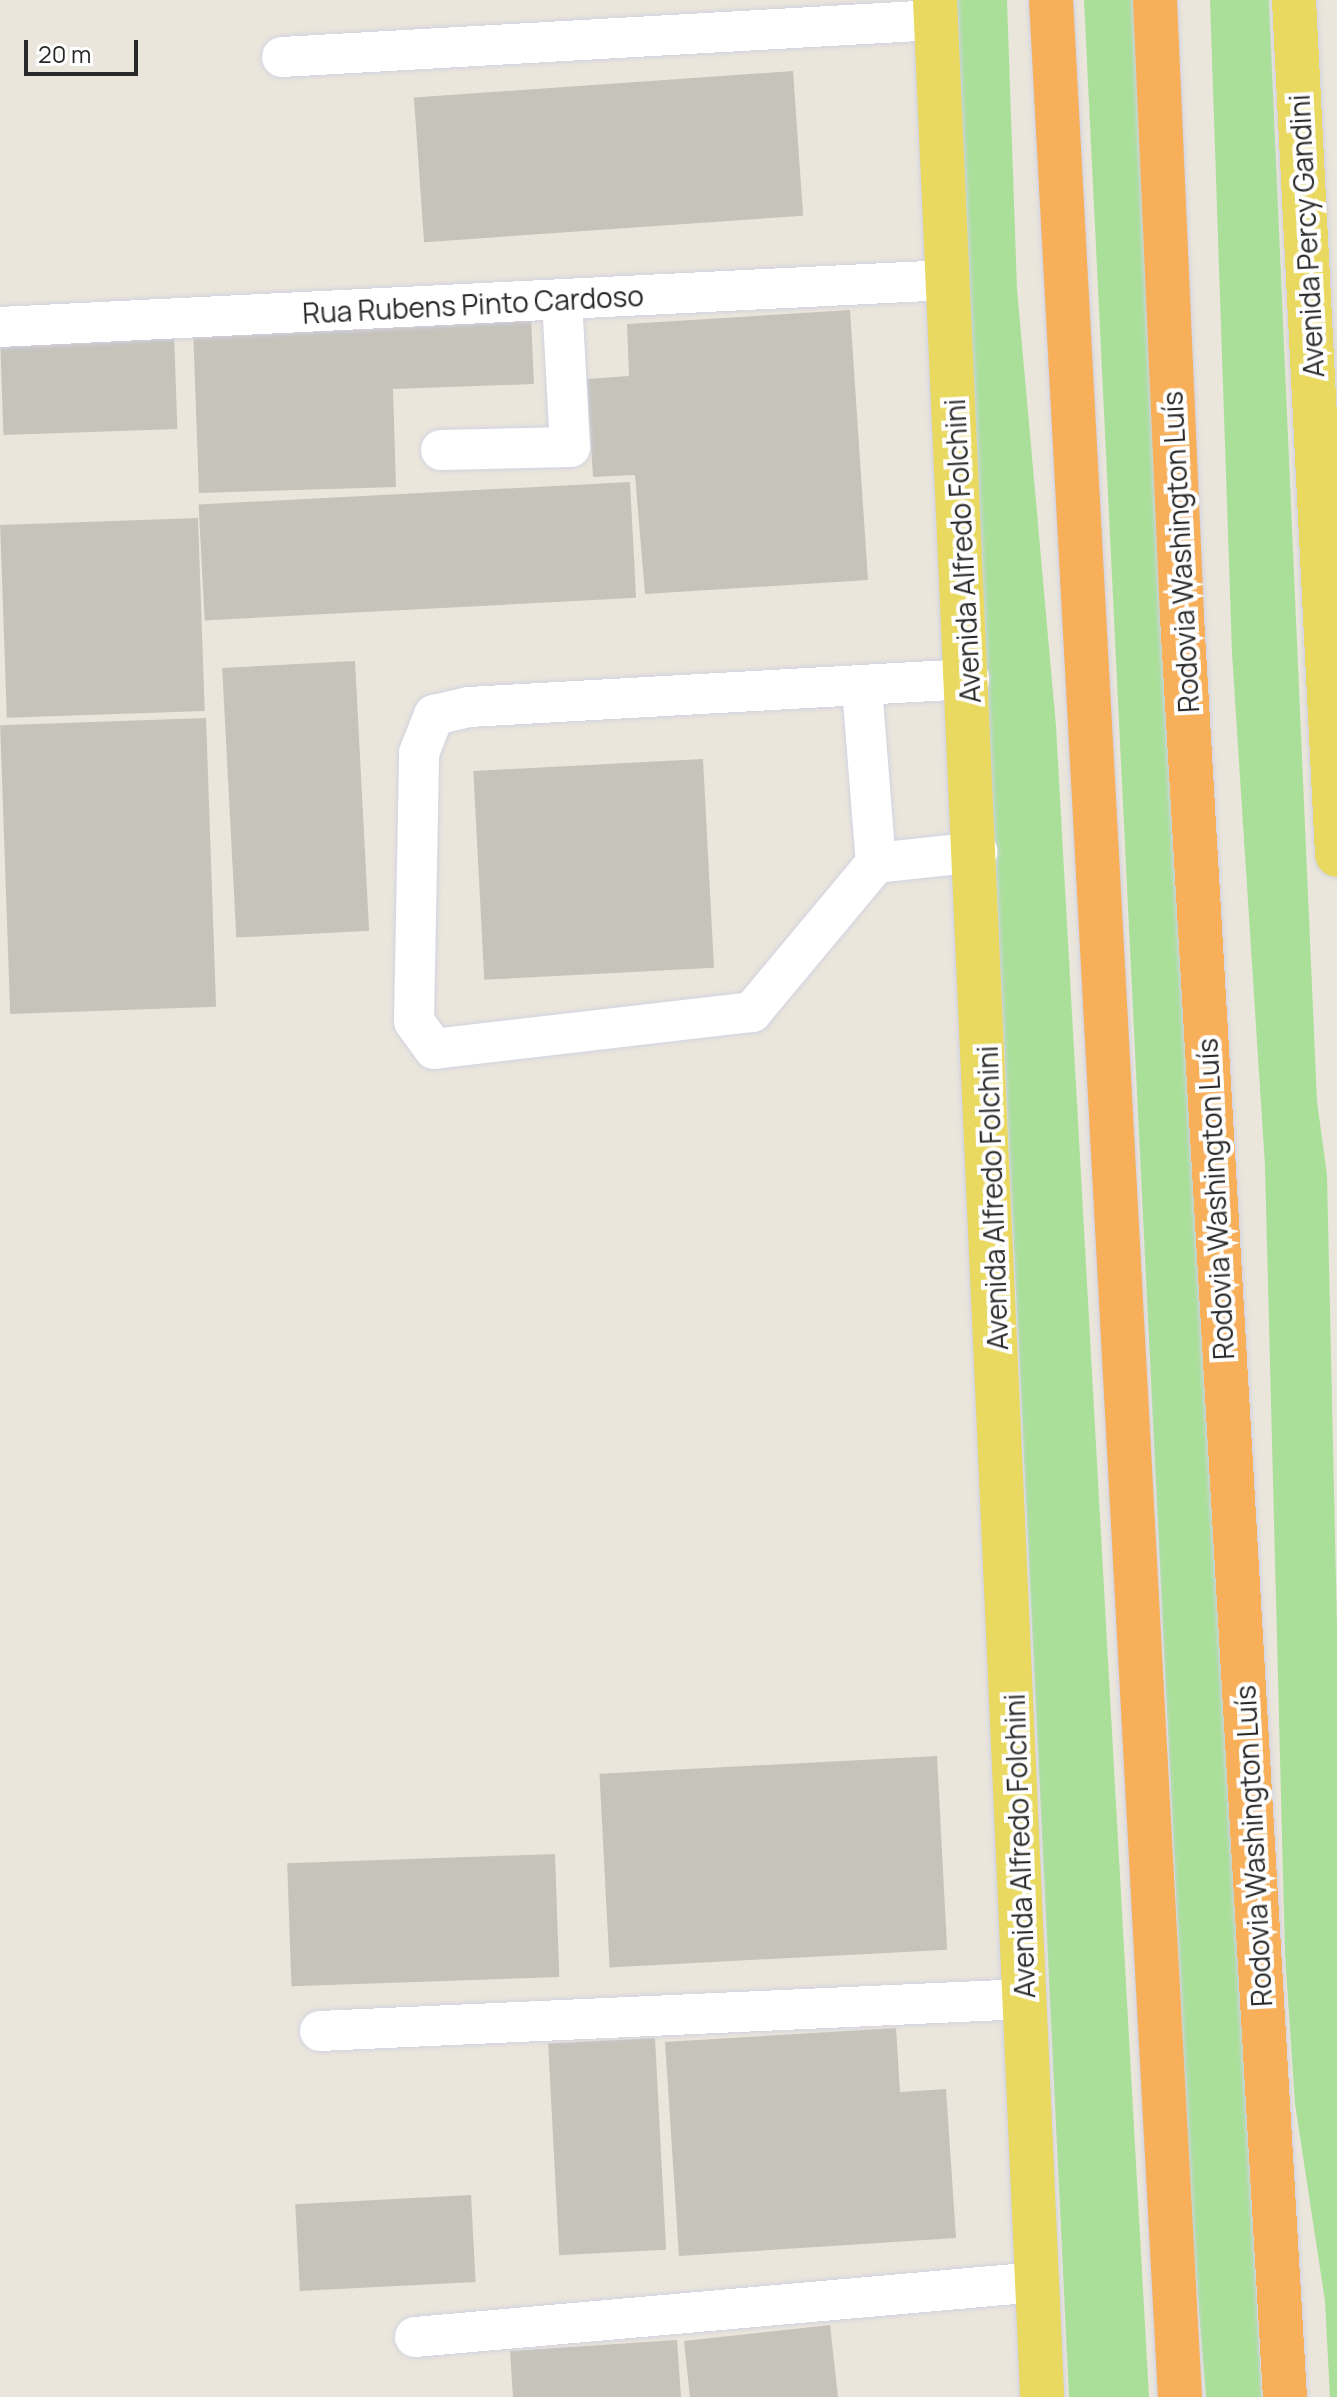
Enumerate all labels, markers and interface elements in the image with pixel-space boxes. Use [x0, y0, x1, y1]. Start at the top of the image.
scale bar [28, 24, 142, 74]
text: 20 m [38, 37, 91, 70]
street label: Avenida Percy Gandini [1282, 94, 1330, 378]
street label: Rua Rubens Pinto Cardoso [301, 278, 645, 330]
street label: Rodovia Washington Luís [1155, 390, 1205, 714]
street label: Avenida Alfredo Folchini [937, 398, 987, 704]
street label: Rodovia Washington Luís [1190, 1037, 1240, 1361]
street label: Avenida Alfredo Folchini [970, 1045, 1014, 1351]
street label: Rodovia Washington Luís [1228, 1684, 1278, 2008]
street label: Avenida Alfredo Folchini [997, 1693, 1041, 1999]

